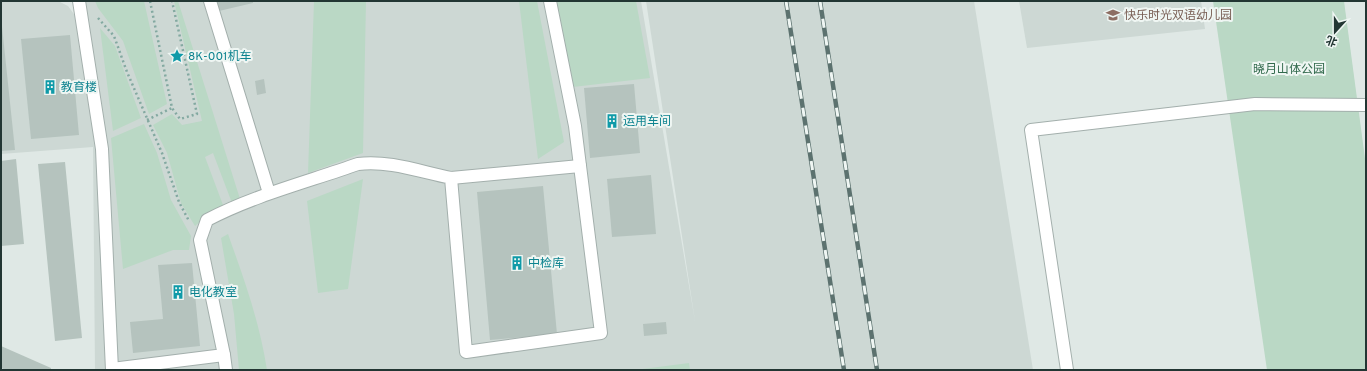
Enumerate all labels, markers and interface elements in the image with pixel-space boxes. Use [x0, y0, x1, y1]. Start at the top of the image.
school or university icon: 快乐时光双语幼儿园 [1105, 7, 1121, 23]
place label: 快乐时光双语幼儿园 [1124, 8, 1232, 24]
north arrow [1315, 12, 1355, 52]
text: 北 [1324, 32, 1339, 49]
place icon: 8K-001机车 [169, 48, 185, 64]
place label: 8K-001机车 [188, 49, 252, 65]
park label: 晓月山体公园 [1253, 62, 1325, 78]
building icon: 教育楼 [42, 79, 58, 95]
place label: 教育楼 [61, 80, 97, 96]
building icon: 运用车间 [604, 113, 620, 129]
place label: 运用车间 [623, 114, 671, 130]
building icon: 中检库 [509, 255, 525, 271]
place label: 中检库 [528, 256, 564, 272]
building icon: 电化教室 [170, 284, 186, 300]
place label: 电化教室 [189, 285, 237, 301]

